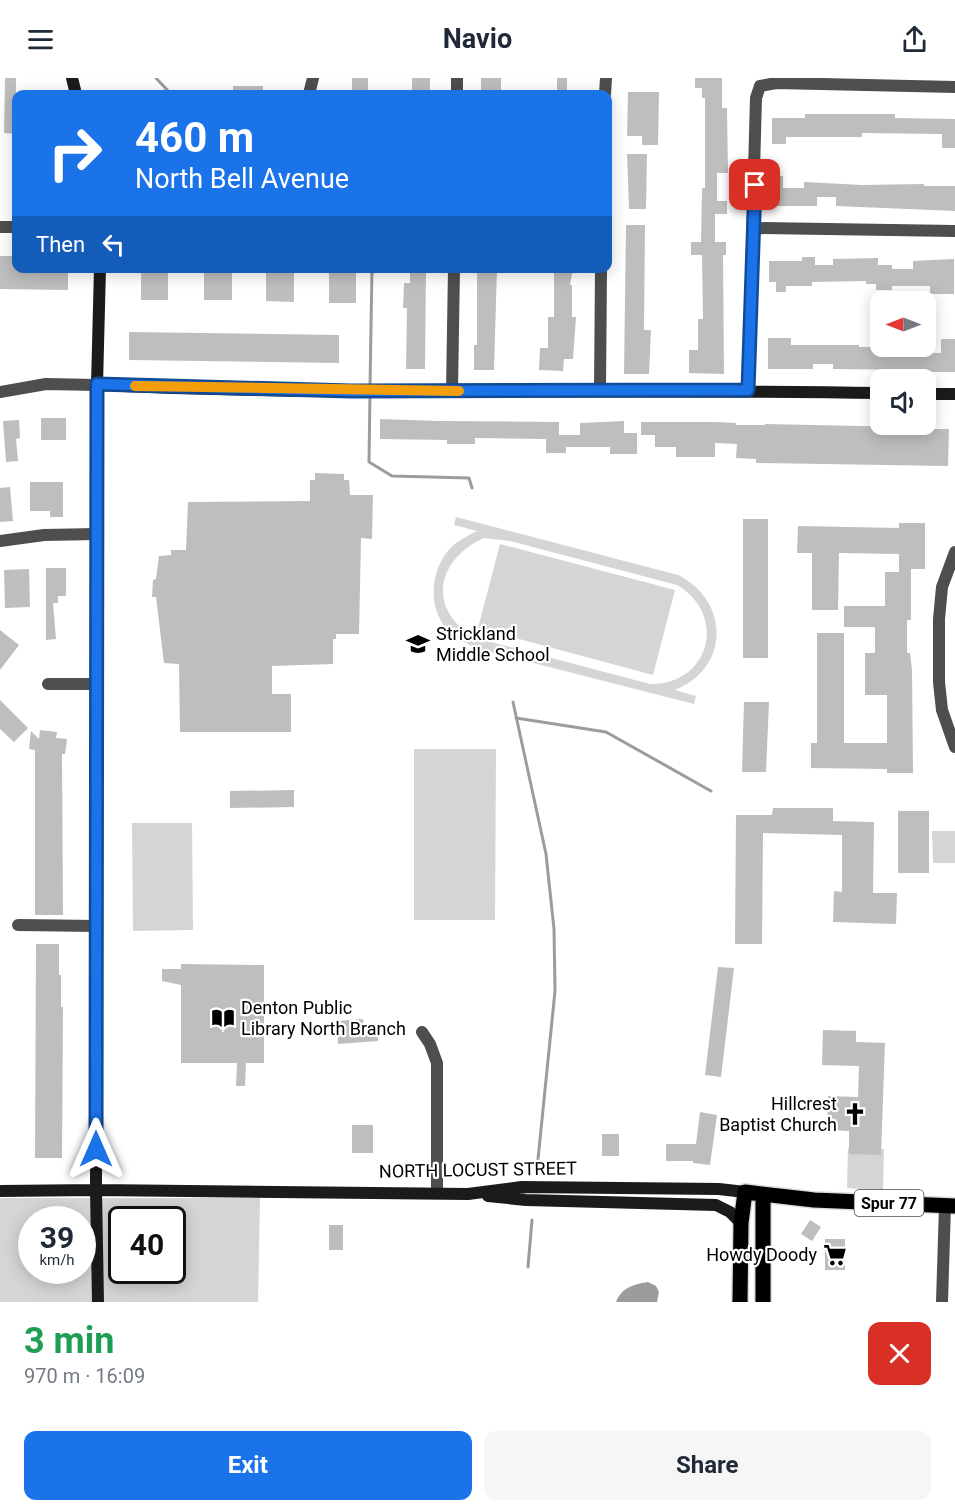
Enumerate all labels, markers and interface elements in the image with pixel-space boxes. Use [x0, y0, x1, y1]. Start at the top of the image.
icon: menu [24, 23, 57, 56]
text: Navio [443, 23, 512, 55]
icon: share [898, 23, 931, 56]
text: 460 m [135, 113, 254, 162]
icon: right [36, 114, 114, 192]
pin [729, 159, 780, 210]
text: North Bell Avenue [135, 163, 349, 195]
icon: arrive [738, 168, 771, 201]
icon: left [97, 228, 130, 261]
text: Then [36, 232, 85, 257]
north arrow [870, 291, 936, 357]
map controls [870, 291, 936, 435]
button: sound [870, 369, 936, 435]
place label: Strickland Middle School [436, 623, 550, 665]
school or university icon: Strickland Middle School [405, 631, 431, 657]
place label: Denton Public Library North Branch [241, 997, 406, 1039]
library icon: Denton Public Library North Branch [210, 1005, 236, 1031]
place label: Hillcrest Baptist Church [719, 1093, 837, 1135]
church icon: Hillcrest Baptist Church [842, 1101, 868, 1127]
position arrow [64, 1117, 128, 1181]
street label: NORTH LOCUST STREET [379, 1157, 577, 1182]
road number: Spur 77 [854, 1190, 924, 1216]
speed limit sign: 40 [108, 1206, 186, 1284]
text: 39 [40, 1220, 74, 1255]
supermarket icon: Howdy Doody [822, 1242, 848, 1268]
place label: Howdy Doody [706, 1244, 817, 1265]
text: km/h [39, 1251, 75, 1269]
text: 3 min [24, 1320, 115, 1362]
button: close [868, 1322, 931, 1385]
text: 970 m · 16:09 [24, 1364, 145, 1388]
button: Exit [24, 1431, 472, 1500]
button: Share [484, 1431, 931, 1500]

